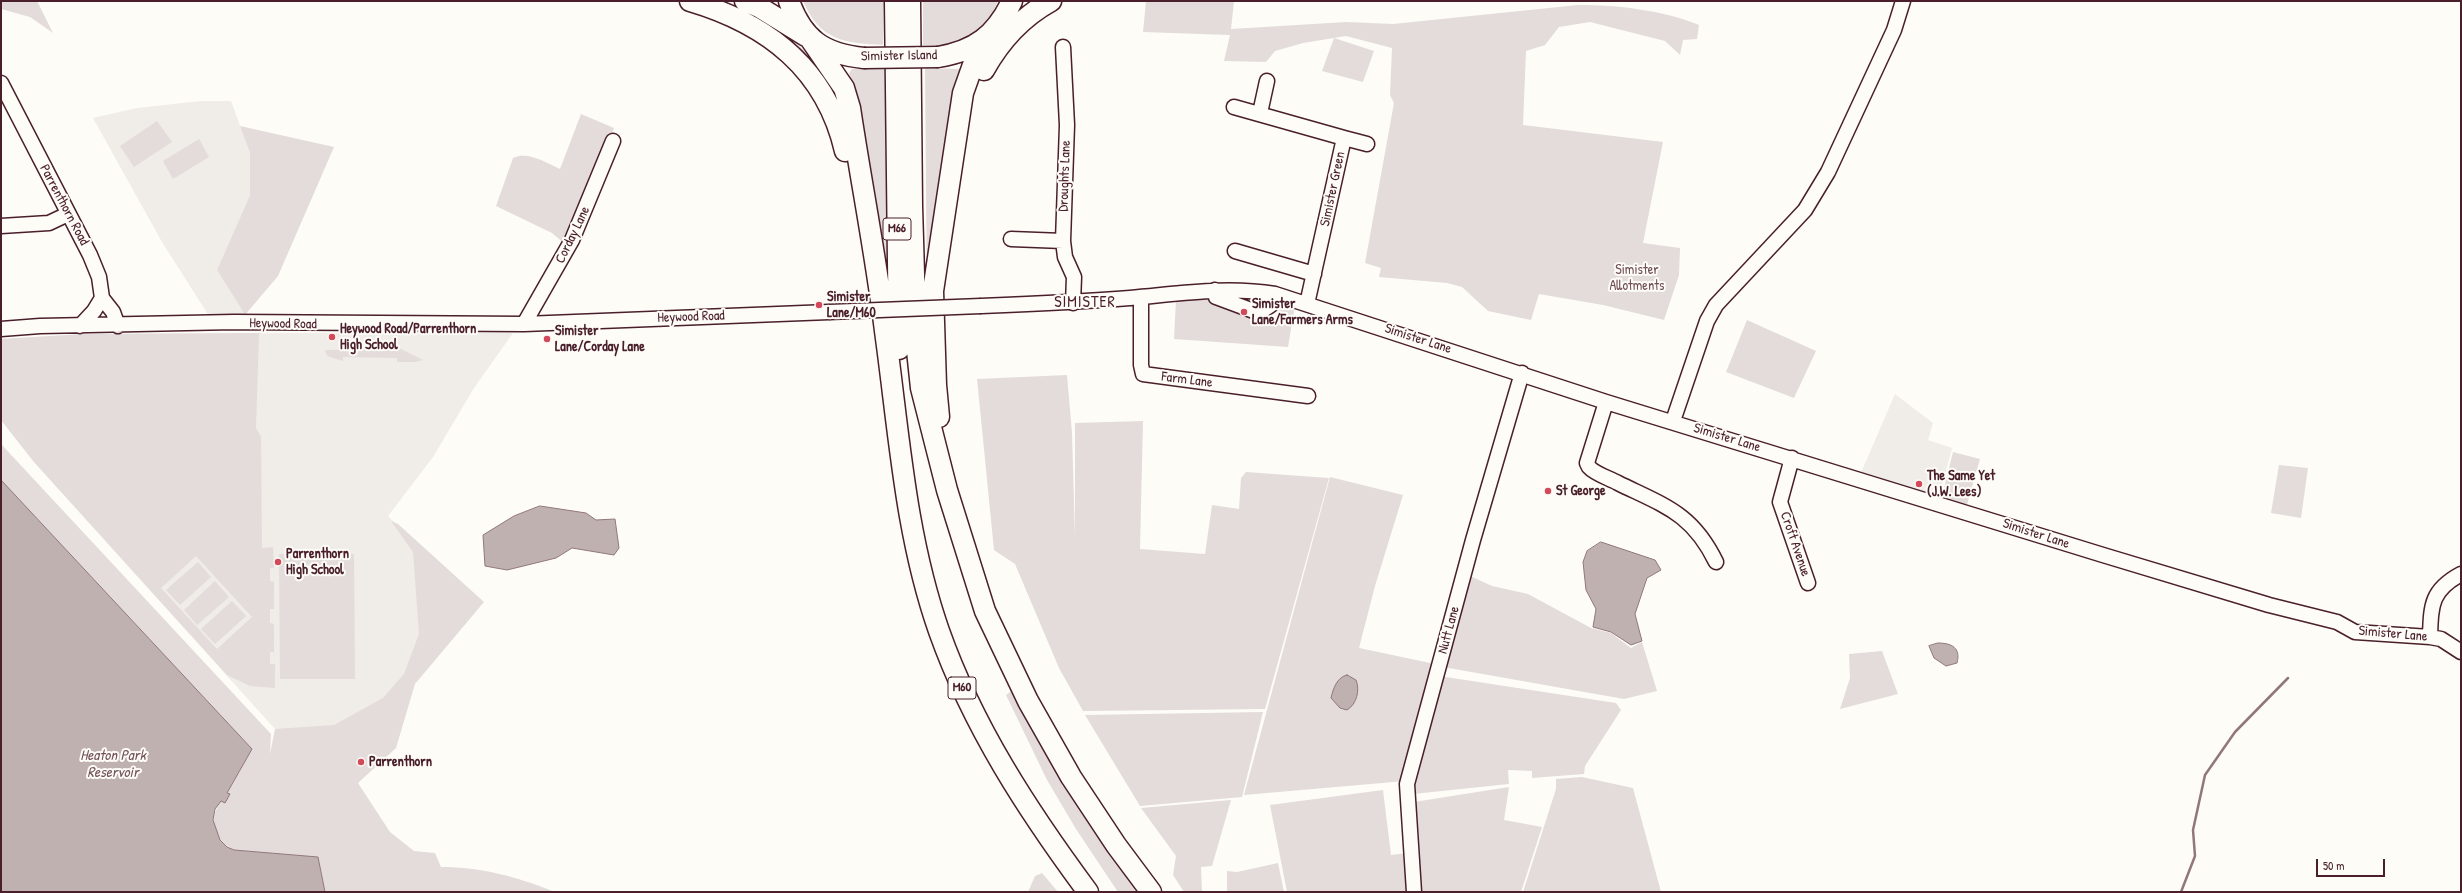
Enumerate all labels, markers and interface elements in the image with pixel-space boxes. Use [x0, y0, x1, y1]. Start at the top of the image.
street label: Simister Island [861, 47, 937, 65]
street label: Droughts Lane [1055, 140, 1075, 212]
street label: Simister Green [1317, 150, 1349, 228]
street label: Parrenthorn Road [36, 162, 92, 248]
street label: Corday Lane [552, 204, 594, 266]
road number: M66 [883, 218, 911, 240]
park label: Simister Allotments [1610, 262, 1664, 294]
place label: Simister Lane/M60 [827, 289, 876, 322]
district label: SIMISTER [1054, 293, 1116, 313]
place label: Simister Lane/Farmers Arms [1252, 296, 1353, 328]
marker: Simister Lane/M60 [814, 300, 824, 310]
street label: Heywood Road [657, 307, 725, 327]
marker: Simister Lane/Farmers Arms [1239, 307, 1249, 317]
street label: Heywood Road [249, 315, 317, 333]
street label: Simister Lane [1382, 320, 1454, 358]
place label: Heywood Road/Parrenthorn High School [340, 321, 476, 354]
place label: Simister Lane/Corday Lane [555, 323, 645, 356]
marker: Heywood Road/Parrenthorn High School [327, 332, 337, 342]
marker: Simister Lane/Corday Lane [542, 334, 552, 344]
street label: Farm Lane [1160, 369, 1214, 391]
street label: Simister Lane [1691, 420, 1763, 456]
place label: The Same Yet (J.W. Lees) [1927, 468, 1995, 500]
marker: The Same Yet (J.W. Lees) [1914, 479, 1924, 489]
place label: St George [1556, 483, 1606, 499]
marker: St George [1543, 486, 1553, 496]
street label: Croft Avenue [1776, 509, 1814, 579]
street label: Simister Lane [2000, 515, 2072, 553]
place label: Parrenthorn High School [286, 546, 349, 578]
marker: Parrenthorn High School [273, 557, 283, 567]
street label: Nutt Lane [1435, 604, 1463, 656]
street label: Simister Lane [2358, 623, 2428, 645]
road number: M60 [948, 677, 976, 699]
water label: Heaton Park Reservoir [80, 747, 146, 782]
place label: Parrenthorn [369, 754, 432, 770]
marker: Parrenthorn [356, 757, 366, 767]
scale bar [2318, 851, 2387, 877]
text: 50 m [2323, 857, 2344, 874]

